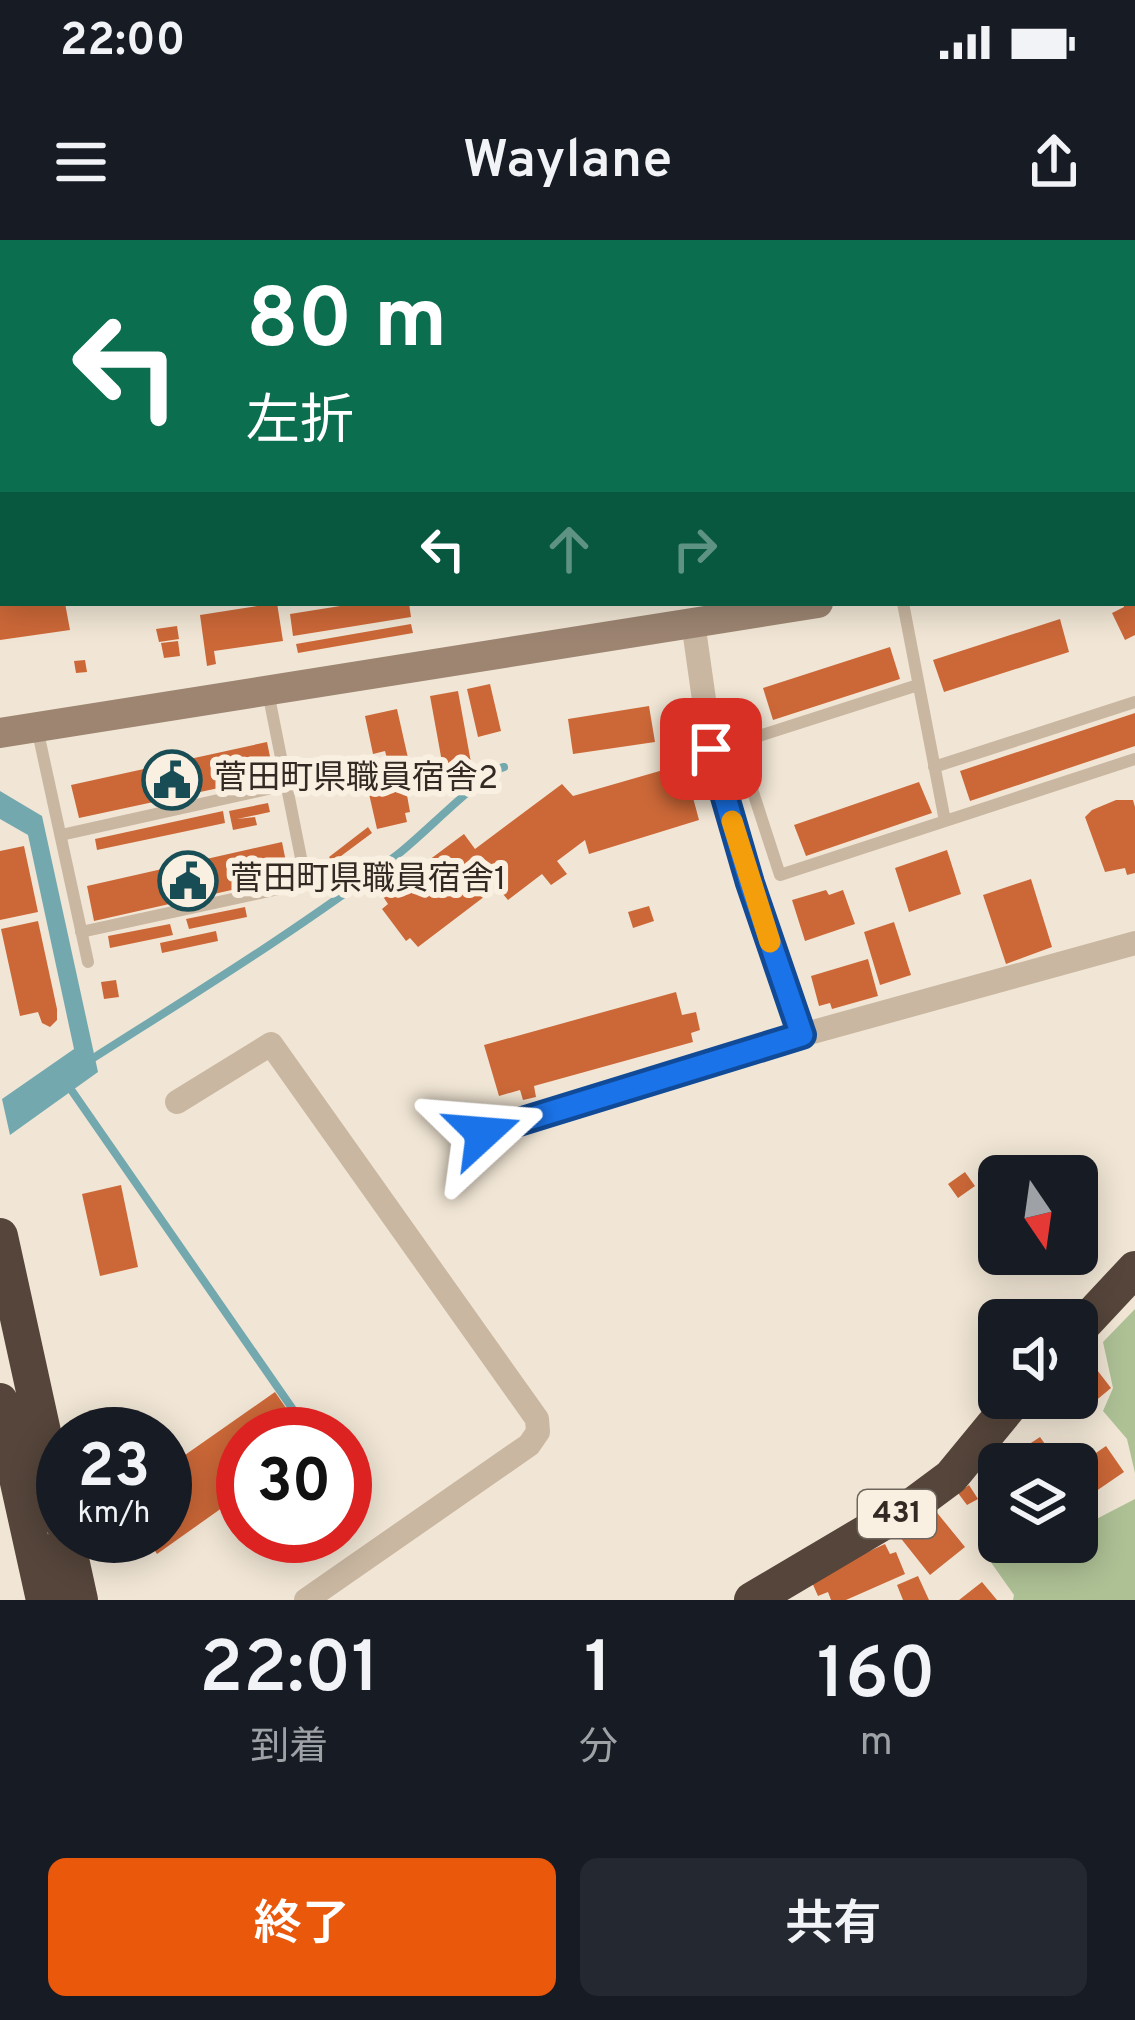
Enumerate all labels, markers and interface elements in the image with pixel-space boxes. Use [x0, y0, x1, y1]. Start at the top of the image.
text: 22:00 [60, 14, 185, 71]
text: Waylane [463, 128, 672, 197]
icon: menu [48, 129, 114, 195]
icon: share [1021, 129, 1087, 195]
text: 80 m [246, 271, 447, 377]
icon: left [48, 288, 204, 444]
text: 左折 [246, 390, 354, 459]
icon: left [410, 516, 476, 582]
icon: ahead [536, 516, 602, 582]
icon: right [662, 516, 728, 582]
pin [660, 698, 762, 800]
icon: arrive [678, 716, 744, 782]
public building icon: 菅田町県職員宿舎2 [141, 749, 203, 811]
place label: 菅田町県職員宿舎2 [214, 759, 498, 801]
public building icon: 菅田町県職員宿舎1 [157, 850, 219, 912]
place label: 菅田町県職員宿舎1 [230, 860, 506, 902]
position arrow [420, 1070, 546, 1196]
north arrow [978, 1155, 1098, 1275]
map controls [978, 1155, 1098, 1563]
button: sound [978, 1299, 1098, 1419]
speed limit sign: 30 [216, 1407, 372, 1563]
text: 23 [78, 1432, 150, 1508]
button: layers [978, 1443, 1098, 1563]
road number: 431 [858, 1490, 936, 1538]
text: km/h [78, 1496, 150, 1533]
text: 22:01 [199, 1626, 379, 1718]
text: 1 [584, 1626, 612, 1718]
text: 160 [817, 1632, 936, 1724]
text: m [860, 1720, 893, 1769]
text: 到着 [250, 1725, 328, 1774]
text: 分 [579, 1725, 618, 1774]
button: 終了 [48, 1858, 556, 1996]
button: 共有 [580, 1858, 1087, 1996]

